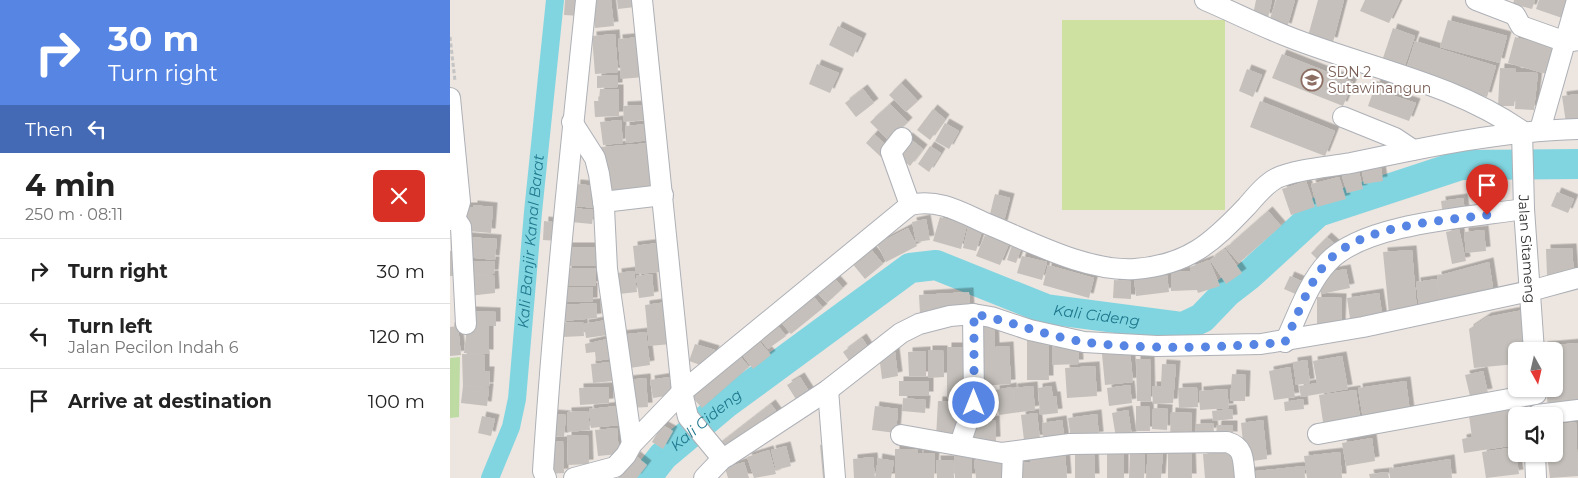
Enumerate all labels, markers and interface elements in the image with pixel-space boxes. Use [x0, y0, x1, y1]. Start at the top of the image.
text: 30 m [108, 17, 199, 60]
icon: right [25, 20, 90, 85]
text: Turn right [108, 60, 218, 87]
place label: SDN 2 Sutawinangun [1328, 63, 1431, 97]
school or university icon: SDN 2 Sutawinangun [1300, 68, 1324, 92]
icon: left [83, 115, 111, 143]
text: Then [25, 118, 73, 141]
water label: Kali Banjir Kanal Barat [513, 153, 548, 329]
pin [1466, 164, 1508, 215]
text: 4 min [25, 167, 115, 204]
button: close [373, 170, 425, 222]
icon: arrive [1473, 171, 1501, 199]
street label: Jalan Sitameng [1515, 193, 1540, 304]
text: 250 m · 08:11 [25, 205, 123, 224]
icon: right [25, 257, 53, 285]
text: Turn right [68, 260, 168, 283]
text: 30 m [377, 260, 425, 283]
water label: Kali Cideng [1052, 300, 1141, 330]
text: Turn left [68, 315, 153, 338]
icon: left [25, 322, 53, 350]
text: 120 m [370, 325, 425, 348]
text: Jalan Pecilon Indah 6 [68, 338, 238, 357]
north arrow [1508, 342, 1562, 398]
map controls [1508, 342, 1563, 462]
position arrow [947, 376, 999, 428]
water label: Kali Cideng [666, 385, 745, 455]
icon: arrive [25, 387, 53, 415]
text: Arrive at destination [68, 390, 272, 413]
text: 100 m [368, 390, 425, 413]
button: sound [1508, 407, 1563, 462]

